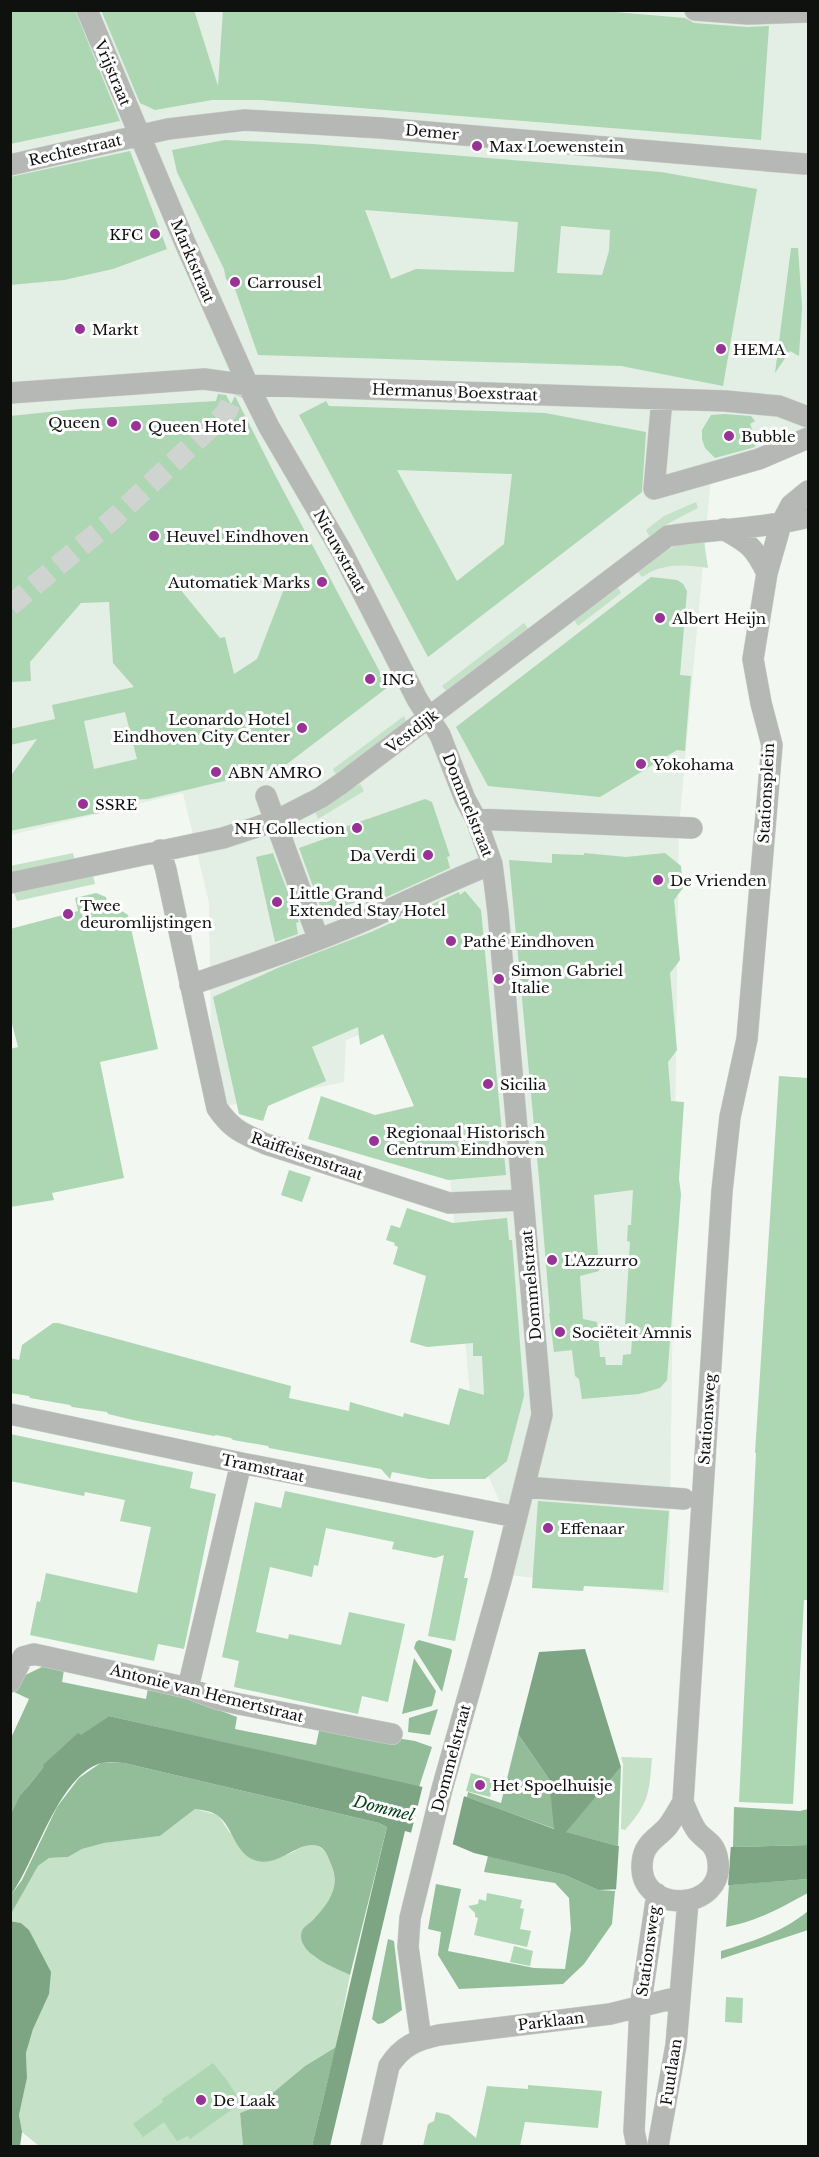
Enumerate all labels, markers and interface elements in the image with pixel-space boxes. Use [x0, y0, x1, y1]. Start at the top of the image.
street label: Vrijstraat [90, 36, 135, 109]
street label: Demer [404, 120, 460, 144]
street label: Rechtestraat [27, 130, 124, 170]
place label: Max Loewenstein [489, 137, 624, 156]
marker: Max Loewenstein [470, 139, 484, 153]
street label: Marktstraat [167, 216, 219, 306]
place label: KFC [109, 225, 143, 244]
marker: KFC [148, 227, 162, 241]
place label: Carrousel [247, 273, 322, 292]
marker: Carrousel [228, 275, 242, 289]
place label: Markt [92, 320, 139, 339]
marker: Markt [73, 322, 87, 336]
place label: HEMA [733, 340, 786, 359]
marker: HEMA [714, 342, 728, 356]
street label: Hermanus Boexstraat [372, 380, 539, 404]
place label: Queen [48, 413, 100, 432]
marker: Queen [105, 415, 119, 429]
place label: Queen Hotel [148, 417, 247, 436]
marker: Queen Hotel [129, 419, 143, 433]
place label: Bubble [741, 427, 796, 446]
marker: Bubble [722, 429, 736, 443]
street label: Nieuwstraat [309, 506, 371, 596]
place label: Heuvel Eindhoven [166, 527, 309, 546]
marker: Heuvel Eindhoven [147, 529, 161, 543]
place label: Automatiek Marks [167, 573, 310, 592]
marker: Automatiek Marks [315, 575, 329, 589]
place label: Albert Heijn [671, 609, 766, 628]
marker: Albert Heijn [653, 611, 667, 625]
place label: ING [382, 670, 415, 689]
marker: ING [363, 672, 377, 686]
street label: Vestdijk [381, 705, 443, 757]
place label: Leonardo Hotel Eindhoven City Center [113, 710, 291, 746]
marker: Leonardo Hotel Eindhoven City Center [295, 721, 309, 735]
street label: Stationsplein [754, 742, 778, 844]
street label: Dommelstraat [438, 750, 498, 860]
place label: Yokohama [652, 755, 735, 774]
marker: Yokohama [634, 757, 648, 771]
place label: ABN AMRO [227, 763, 322, 782]
marker: ABN AMRO [209, 765, 223, 779]
place label: SSRE [95, 795, 137, 814]
marker: SSRE [76, 797, 90, 811]
place label: NH Collection [234, 819, 345, 838]
marker: NH Collection [350, 821, 364, 835]
place label: Da Verdi [350, 846, 416, 865]
marker: Da Verdi [421, 848, 435, 862]
place label: De Vrienden [670, 871, 767, 890]
marker: De Vrienden [651, 873, 665, 887]
place label: Little Grand Extended Stay Hotel [289, 884, 446, 920]
marker: Little Grand Extended Stay Hotel [270, 895, 284, 909]
place label: Twee deuromlijstingen [80, 896, 212, 932]
marker: Twee deuromlijstingen [61, 907, 75, 921]
place label: Pathé Eindhoven [463, 932, 594, 951]
marker: Pathé Eindhoven [444, 934, 458, 948]
place label: Simon Gabriel Italie [511, 961, 623, 997]
marker: Simon Gabriel Italie [492, 972, 506, 986]
place label: Sicilia [500, 1075, 547, 1094]
marker: Sicilia [481, 1077, 495, 1091]
place label: Regionaal Historisch Centrum Eindhoven [386, 1123, 545, 1159]
street label: Raiffeisenstraat [248, 1128, 366, 1184]
marker: Regionaal Historisch Centrum Eindhoven [367, 1134, 381, 1148]
street label: Dommelstraat [517, 1229, 545, 1341]
place label: L'Azzurro [564, 1251, 638, 1270]
marker: L'Azzurro [545, 1253, 559, 1267]
place label: Sociëteit Amnis [572, 1323, 692, 1342]
marker: Sociëteit Amnis [553, 1325, 567, 1339]
street label: Stationsweg [694, 1372, 720, 1465]
street label: Tramstraat [220, 1450, 307, 1486]
place label: Effenaar [560, 1519, 625, 1538]
marker: Effenaar [541, 1521, 555, 1535]
street label: Antonie van Hemertstraat [107, 1659, 306, 1726]
street label: Dommelstraat [428, 1702, 475, 1814]
place label: Het Spoelhuisje [492, 1776, 613, 1795]
marker: Het Spoelhuisje [473, 1778, 487, 1792]
water label: Dommel [351, 1791, 417, 1825]
street label: Stationsweg [632, 1903, 664, 1998]
street label: Parklaan [517, 2008, 585, 2034]
street label: Fuutlaan [656, 2037, 686, 2107]
place label: De Laak [213, 2091, 277, 2110]
marker: De Laak [194, 2093, 208, 2107]

